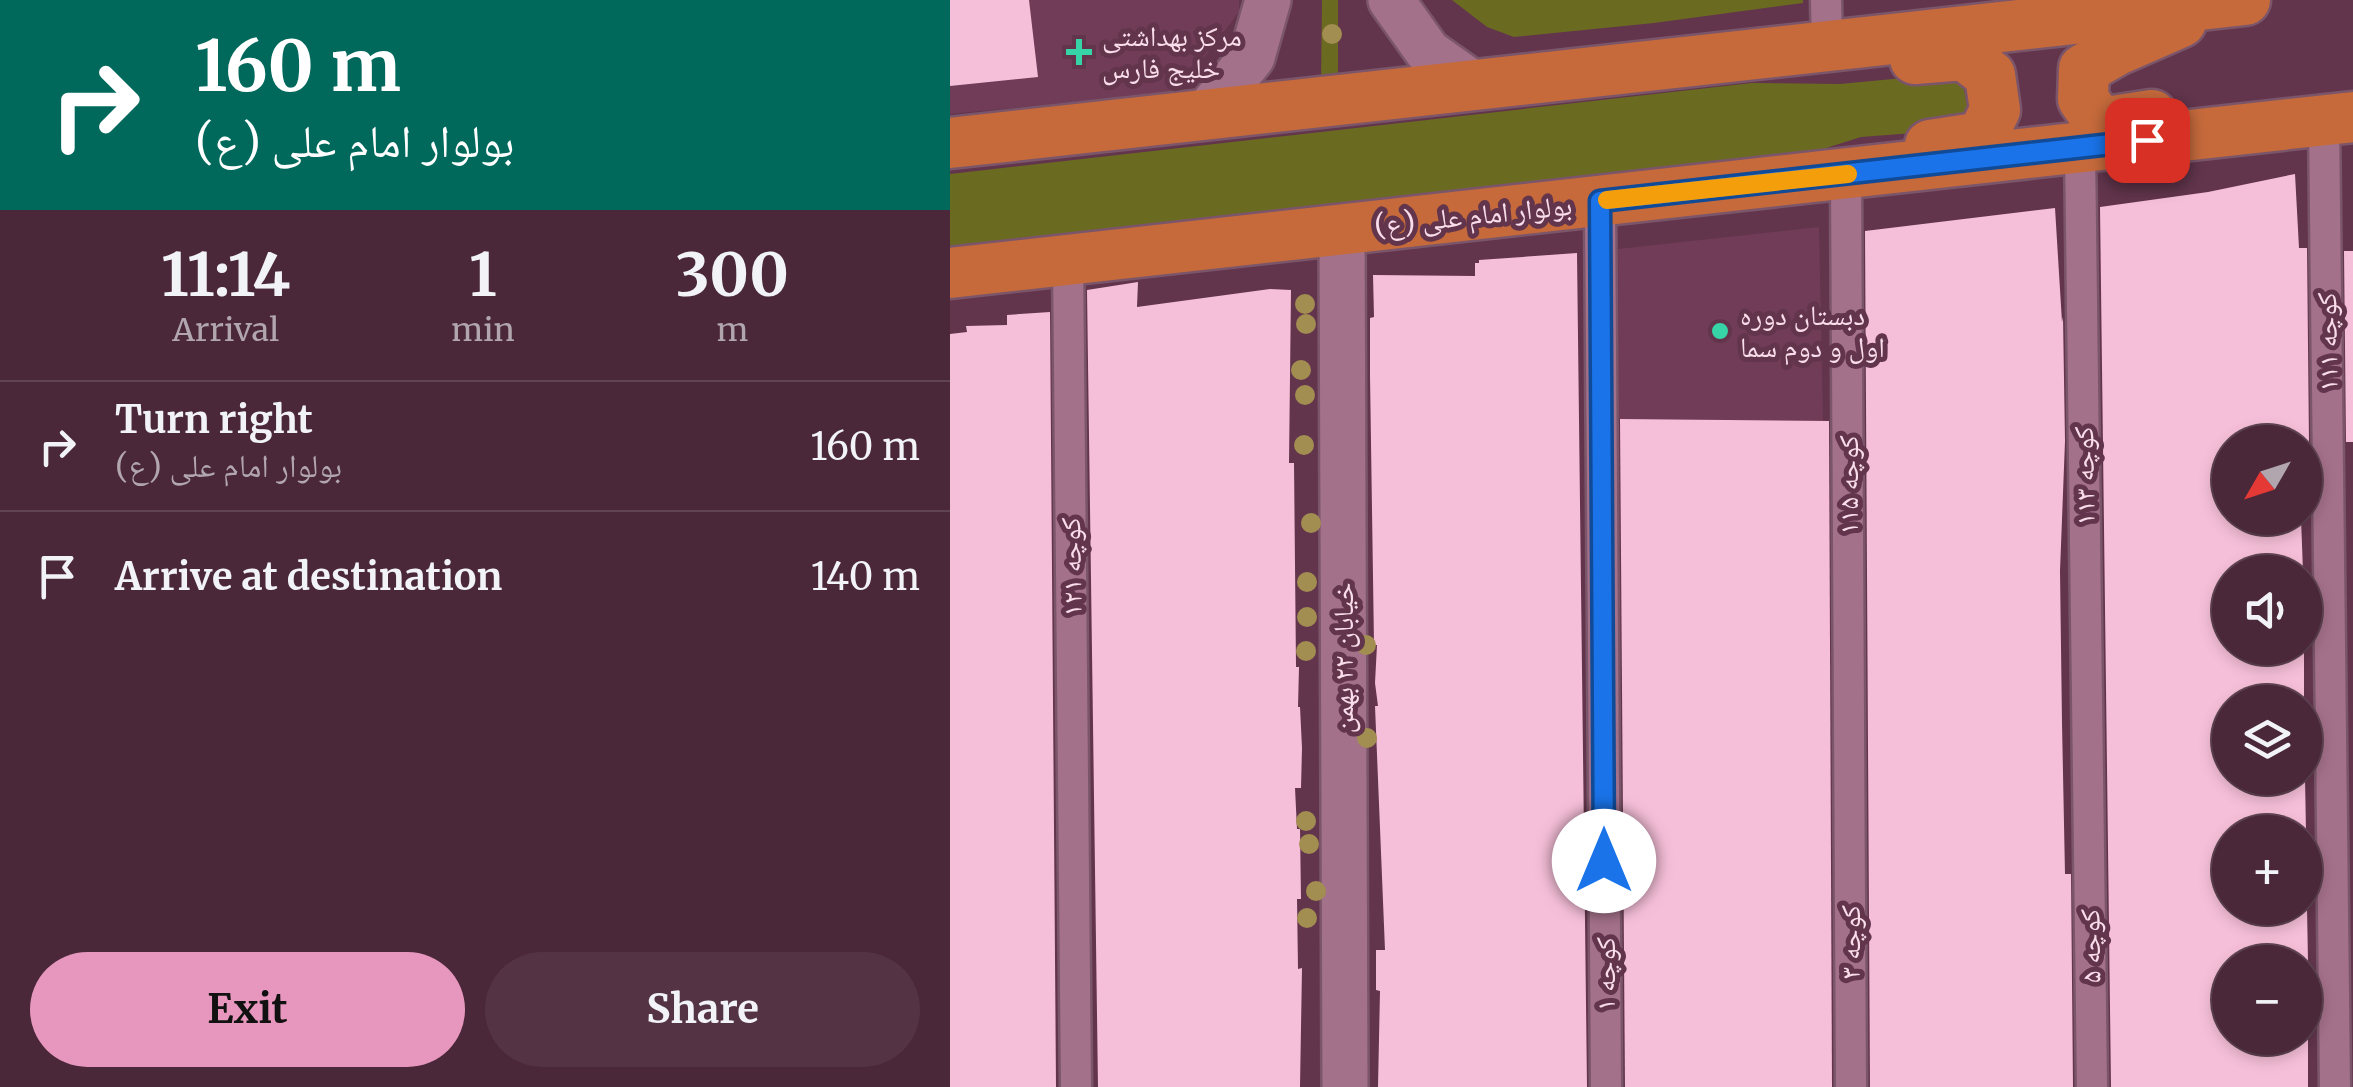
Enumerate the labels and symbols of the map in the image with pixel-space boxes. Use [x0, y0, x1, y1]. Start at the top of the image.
place label: مرکز بهداشتی خلیج فارس [1102, 18, 1242, 86]
marker: مرکز بهداشتی خلیج فارس [1066, 39, 1092, 65]
pin [2105, 98, 2190, 183]
street label: بولوار امام علی (ع) [1372, 187, 1574, 244]
street label: کوچه ۱۱۱ [2308, 292, 2346, 392]
place label: دبستان دوره اول و دوم سما [1740, 297, 1885, 366]
marker: دبستان دوره اول و دوم سما [1709, 320, 1731, 342]
north arrow [2212, 425, 2322, 535]
street label: کوچه ۱۱۳ [2065, 426, 2103, 526]
street label: کوچه ۱۱۵ [1830, 435, 1866, 535]
street label: کوچه ۱۲۱ [1052, 517, 1090, 617]
street label: خیابان ۲۲ بهمن [1325, 583, 1361, 733]
position arrow [1552, 809, 1656, 913]
street label: کوچه ۳ [1832, 904, 1868, 979]
street label: کوچه ۵ [2071, 908, 2109, 984]
street label: کوچه ۱ [1587, 936, 1623, 1011]

